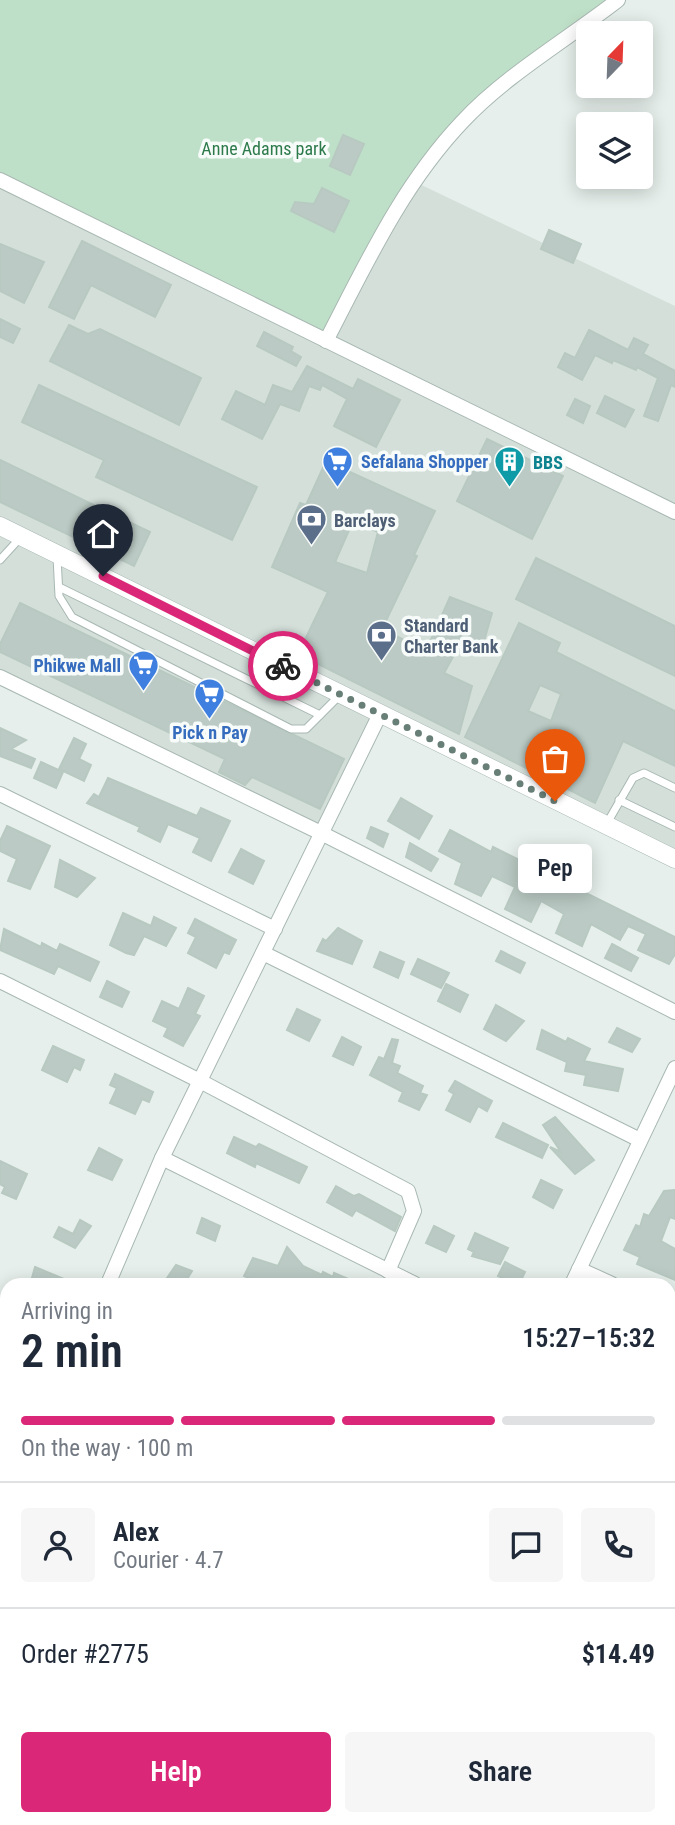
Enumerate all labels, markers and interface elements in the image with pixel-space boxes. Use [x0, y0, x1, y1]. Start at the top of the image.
north arrow [576, 21, 653, 98]
map controls [576, 21, 653, 189]
button: layers [576, 112, 653, 189]
park label: Anne Adams park [201, 138, 327, 159]
supermarket icon: Sefalana Shopper [321, 444, 355, 488]
building icon: BBS [493, 445, 527, 489]
place label: Sefalana Shopper [361, 451, 488, 472]
place label: BBS [533, 452, 563, 473]
bank icon: Barclays [294, 503, 328, 547]
pin [73, 504, 133, 576]
place label: Barclays [334, 510, 396, 531]
icon: home [84, 515, 122, 553]
place label: Standard Charter Bank [404, 615, 499, 657]
bank icon: Standard Charter Bank [364, 618, 398, 662]
courier [248, 631, 318, 701]
icon: bike [264, 647, 302, 685]
supermarket icon: Phikwe Mall [127, 648, 161, 692]
place label: Phikwe Mall [33, 655, 121, 676]
supermarket icon: Pick n Pay [193, 677, 227, 721]
place label: Pick n Pay [172, 722, 248, 743]
pin [525, 729, 585, 801]
icon: bag [536, 740, 574, 778]
callout: Pep [518, 843, 592, 892]
text: Pep [537, 855, 573, 882]
text: Arriving in [21, 1298, 113, 1325]
text: 15:27–15:32 [522, 1323, 655, 1353]
text: 2 min [21, 1324, 123, 1378]
text: On the way · 100 m [21, 1435, 193, 1462]
button: person [21, 1508, 95, 1582]
button: chat [489, 1508, 563, 1582]
button: phone [581, 1508, 655, 1582]
text: Alex [113, 1517, 159, 1547]
text: Courier · 4.7 [113, 1547, 224, 1574]
text: Order #2775 [21, 1639, 149, 1669]
text: $14.49 [582, 1639, 655, 1669]
button: Help [21, 1732, 331, 1812]
button: Share [345, 1732, 655, 1812]

